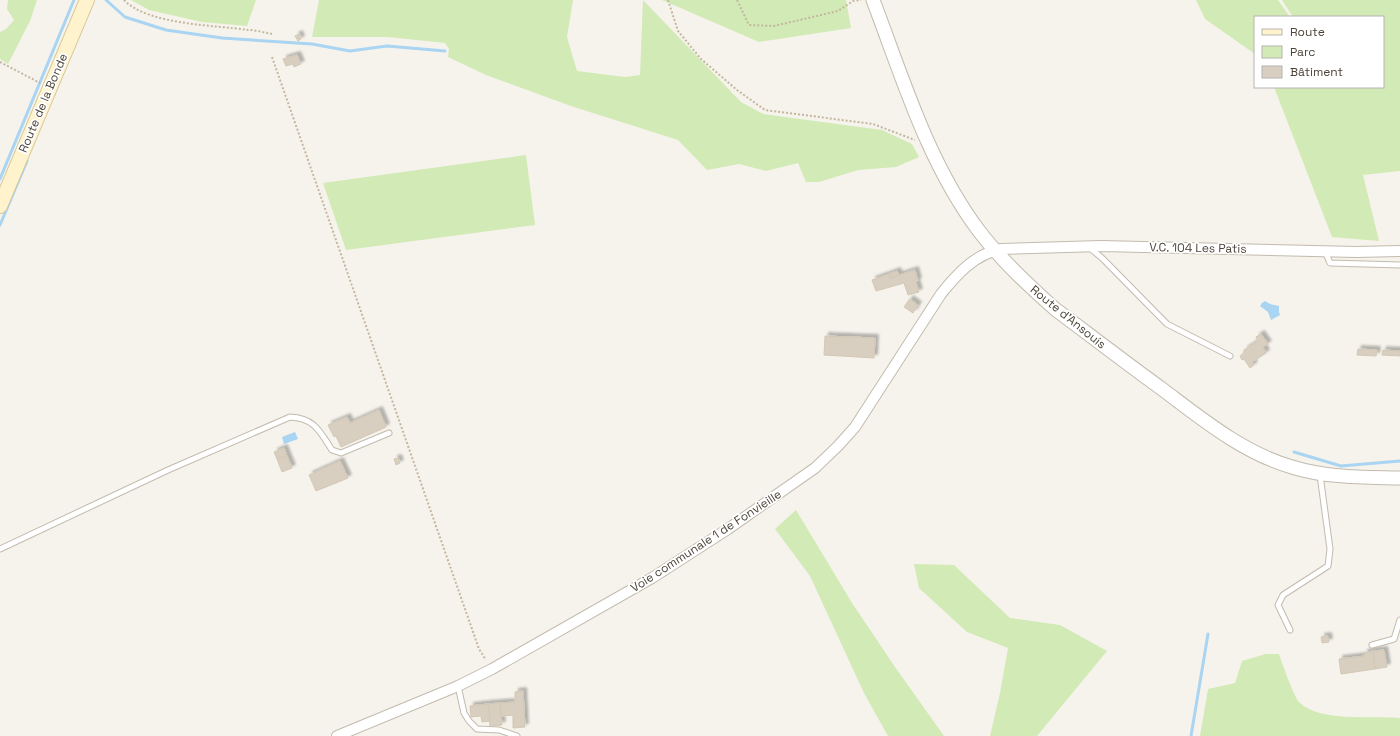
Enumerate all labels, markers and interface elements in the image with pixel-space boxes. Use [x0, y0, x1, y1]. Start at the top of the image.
legend [1254, 16, 1384, 88]
text: Route [1290, 24, 1325, 40]
text: Parc [1290, 44, 1315, 60]
street label: Route de la Bonde [15, 51, 71, 155]
text: Bâtiment [1290, 64, 1343, 80]
street label: V.C. 104 Les Patis [1149, 239, 1247, 257]
street label: Route d'Ansouis [1027, 282, 1109, 352]
street label: Voie communale 1 de Fonvieille [627, 486, 785, 596]

